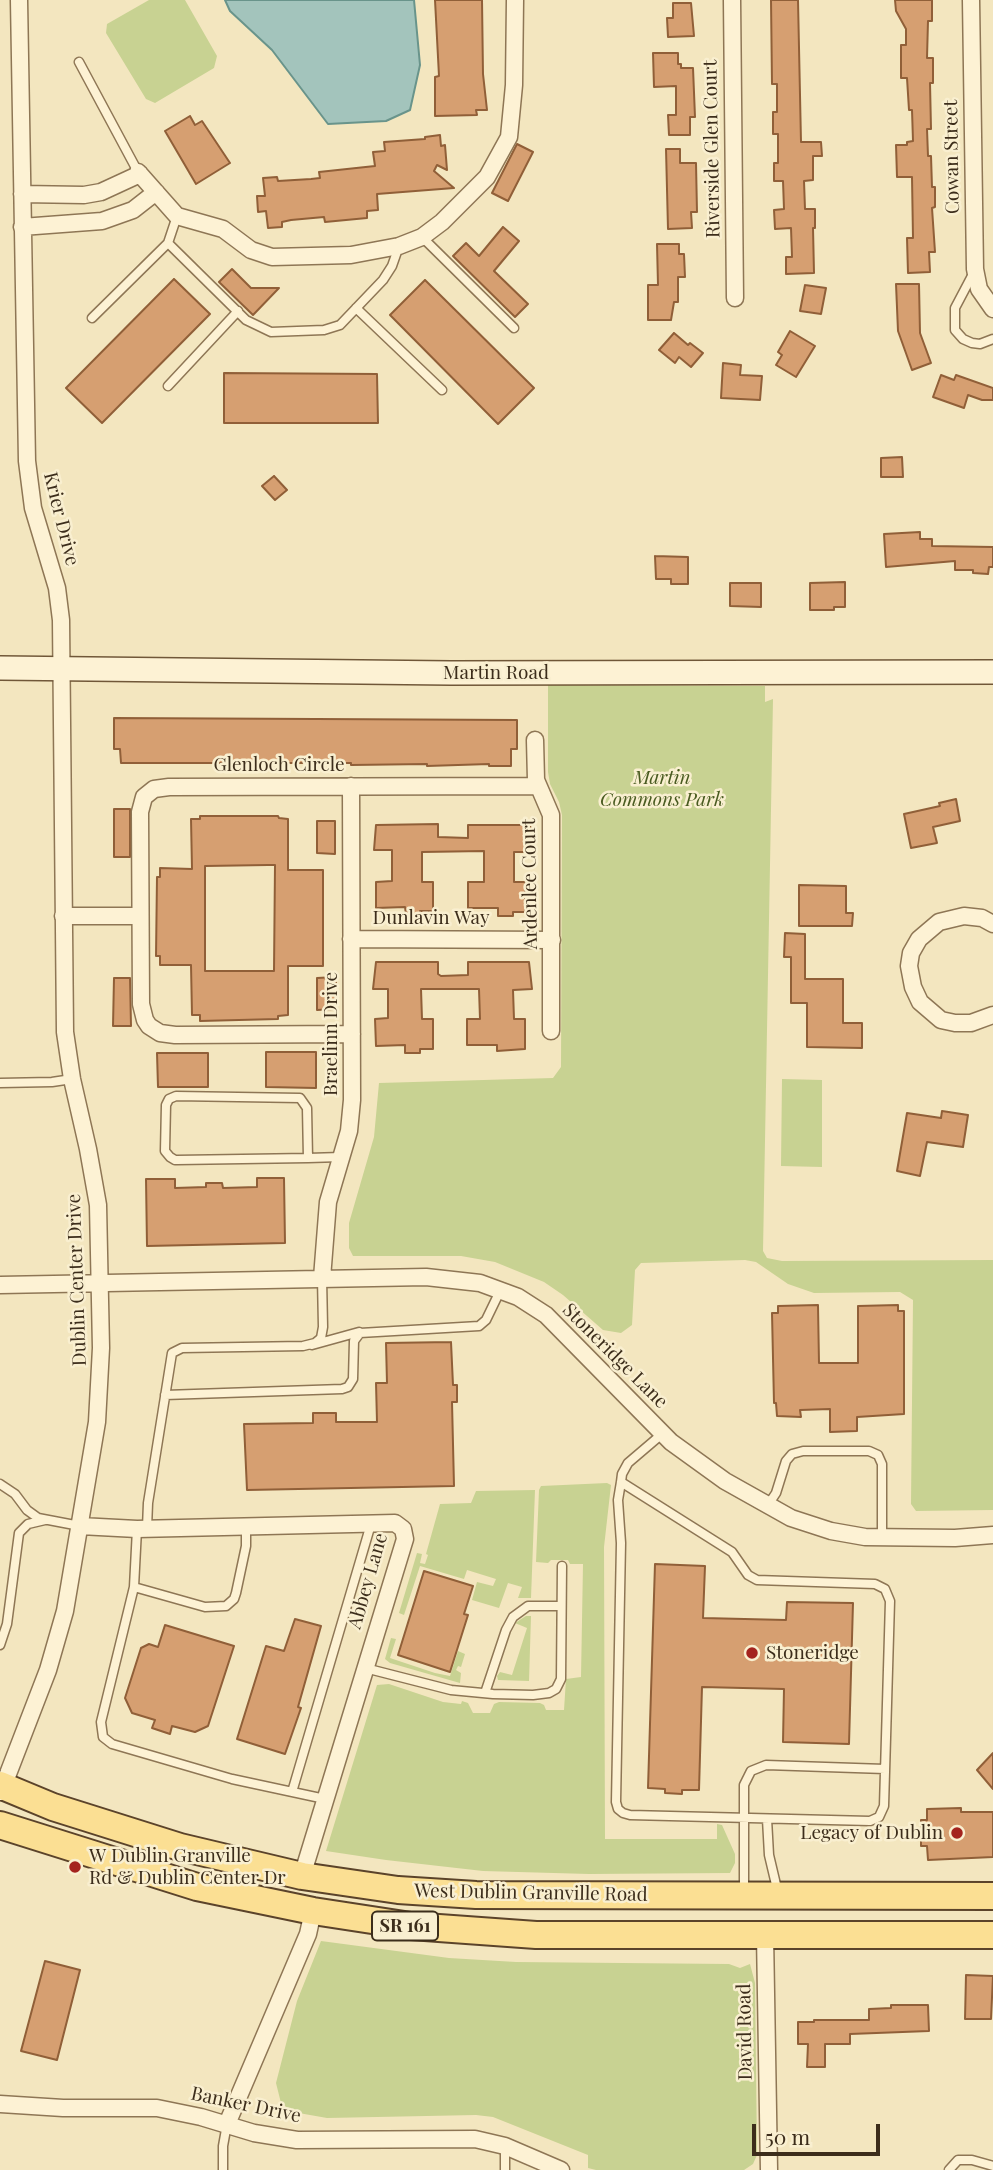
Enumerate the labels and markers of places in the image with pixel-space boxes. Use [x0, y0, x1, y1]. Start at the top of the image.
place label: Stoneridge [766, 1642, 859, 1664]
marker: Stoneridge [744, 1645, 760, 1661]
place label: Legacy of Dublin [800, 1822, 943, 1844]
marker: Legacy of Dublin [949, 1825, 965, 1841]
place label: W Dublin Granville Rd & Dublin Center Dr [89, 1845, 286, 1889]
marker: W Dublin Granville Rd & Dublin Center Dr [67, 1859, 83, 1875]

